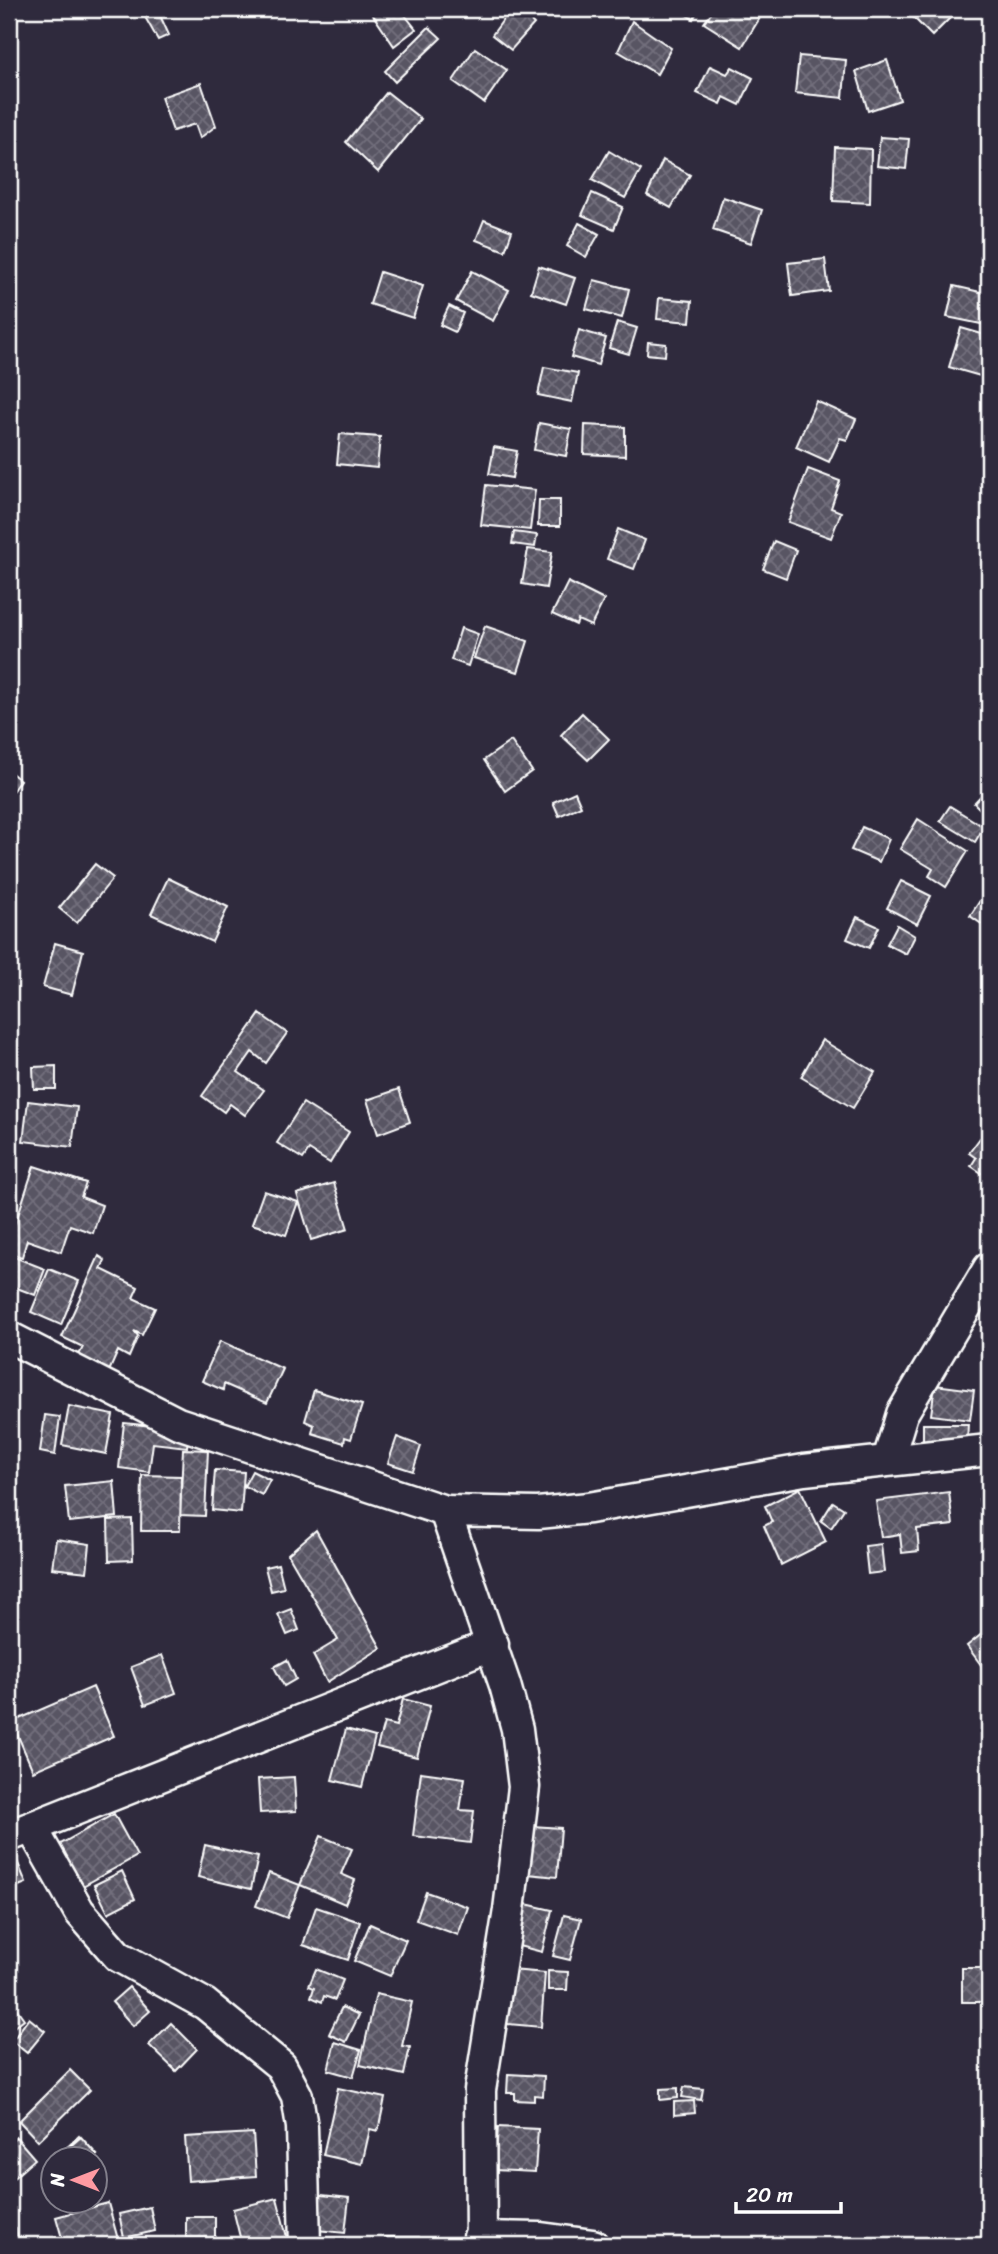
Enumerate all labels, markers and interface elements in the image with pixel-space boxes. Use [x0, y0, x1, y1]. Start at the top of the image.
north arrow [38, 2146, 108, 2216]
scale bar [736, 2170, 841, 2214]
text: N [41, 2173, 74, 2188]
text: 20 m [746, 2176, 793, 2214]

